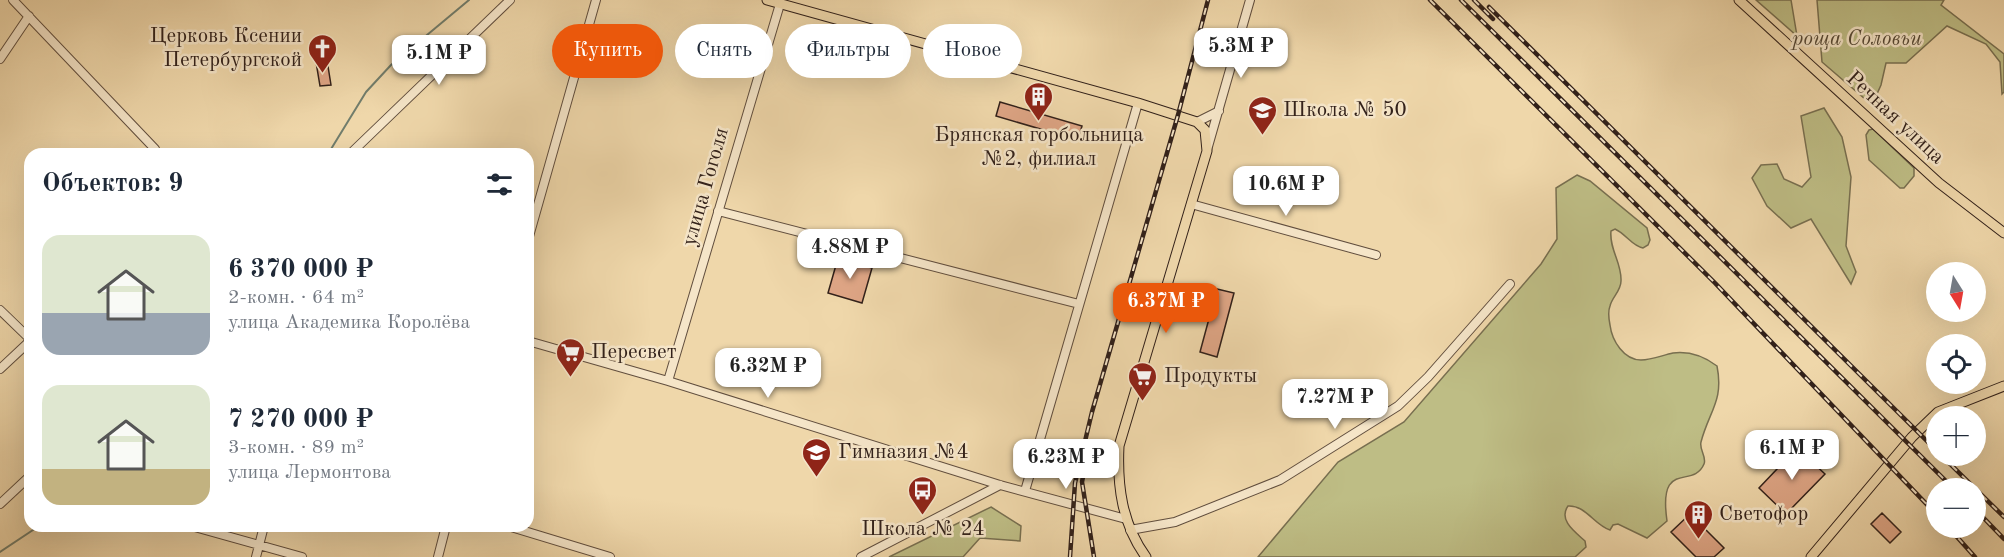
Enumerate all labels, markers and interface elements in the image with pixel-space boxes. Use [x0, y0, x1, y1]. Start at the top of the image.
chip: Купить [552, 24, 663, 78]
chip: Снять [675, 24, 773, 78]
chip: Фильтры [785, 24, 911, 78]
chip: Новое [923, 24, 1022, 78]
place label: Церковь Ксении Петербургской [150, 26, 302, 71]
pin: 5.3M ₽ [1192, 28, 1290, 79]
park label: роща Соловьи [1790, 29, 1922, 50]
church icon: Церковь Ксении Петербургской [307, 32, 339, 74]
pin: 5.1M ₽ [390, 35, 488, 86]
text: 5.3M ₽ [1208, 37, 1274, 57]
text: 5.1M ₽ [406, 44, 472, 64]
street label: Речная улица [1842, 67, 1948, 169]
building icon: Брянская горбольница №2, филиал [1023, 80, 1055, 122]
school or university icon: Школа № 50 [1246, 94, 1278, 136]
place label: Школа № 50 [1283, 100, 1407, 121]
street label: улица Гоголя [679, 125, 733, 249]
place label: Брянская горбольница №2, филиал [934, 125, 1144, 170]
pin: 10.6M ₽ [1231, 166, 1341, 217]
icon: filters [483, 168, 516, 201]
text: Объектов: 9 [42, 171, 183, 197]
text: 10.6M ₽ [1247, 175, 1325, 195]
pin: 4.88M ₽ [795, 229, 905, 280]
text: 4.88M ₽ [811, 238, 889, 258]
text: 6 370 000 ₽ [228, 257, 374, 283]
icon: home [90, 259, 162, 331]
north arrow [1926, 262, 1986, 322]
map controls [1926, 262, 1986, 538]
pin: 6.37M ₽ [1111, 283, 1221, 334]
text: 2-комн. · 64 m² [228, 288, 364, 308]
text: 6.37M ₽ [1127, 292, 1205, 312]
text: улица Академика Королёва [228, 313, 470, 333]
button: locate [1926, 334, 1986, 394]
supermarket icon: Пересвет [554, 336, 586, 378]
place label: Пересвет [591, 342, 677, 363]
pin: 6.32M ₽ [713, 348, 823, 399]
text: 6.32M ₽ [729, 357, 807, 377]
supermarket icon: Продукты [1127, 360, 1159, 402]
place label: Продукты [1164, 366, 1257, 387]
pin: 7.27M ₽ [1280, 379, 1390, 430]
text: 7.27M ₽ [1296, 388, 1374, 408]
button: + [1926, 406, 1986, 466]
text: 7 270 000 ₽ [228, 407, 374, 433]
icon: home [90, 409, 162, 481]
pin: 6.1M ₽ [1743, 430, 1841, 481]
school or university icon: Гимназия №4 [801, 436, 833, 478]
text: 3-комн. · 89 m² [228, 438, 364, 458]
pin: 6.23M ₽ [1011, 439, 1121, 490]
text: 6.1M ₽ [1759, 439, 1825, 459]
place label: Гимназия №4 [838, 442, 969, 463]
text: 6.23M ₽ [1027, 448, 1105, 468]
text: улица Лермонтова [228, 463, 391, 483]
bus stop icon: Школа № 24 [907, 474, 939, 516]
button: − [1926, 478, 1986, 538]
building icon: Светофор [1682, 498, 1714, 540]
place label: Светофор [1719, 504, 1808, 525]
place label: Школа № 24 [861, 519, 985, 540]

